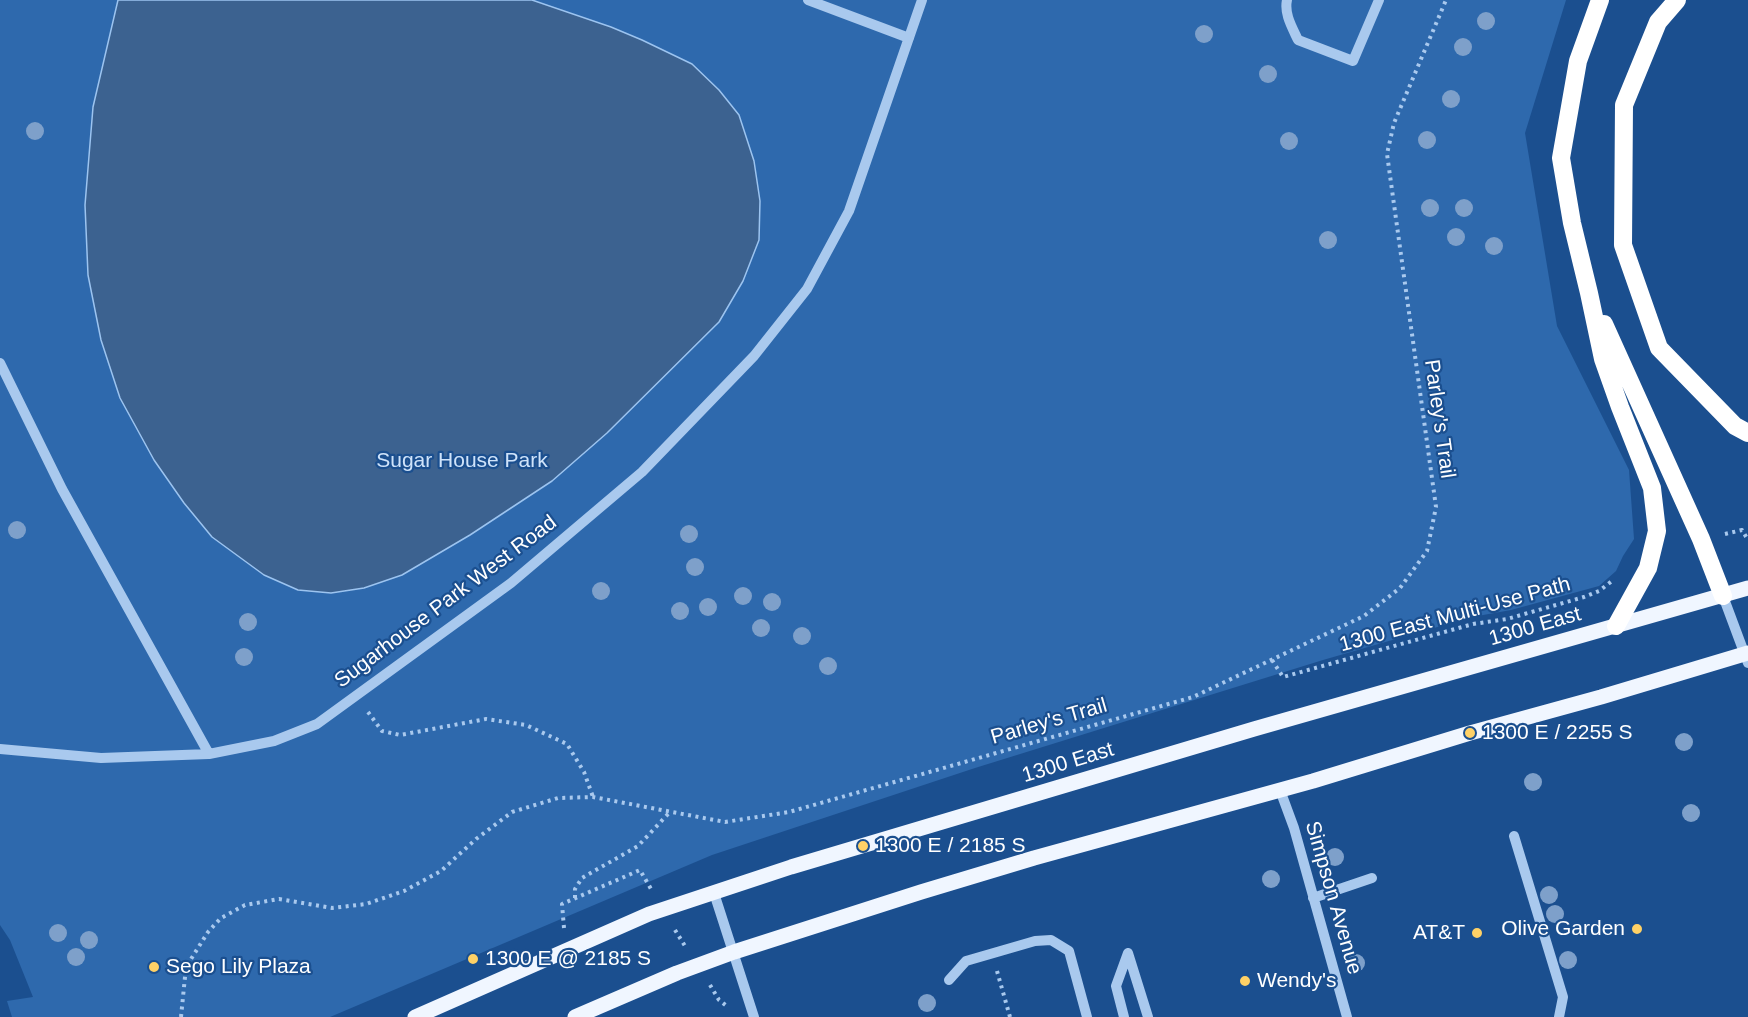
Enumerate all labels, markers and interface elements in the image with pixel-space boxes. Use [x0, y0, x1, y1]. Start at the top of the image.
street label: Parley's Trail [1418, 358, 1460, 480]
park label: Sugar House Park [376, 448, 548, 474]
street label: Sugarhouse Park West Road [330, 510, 562, 694]
street label: 1300 East Multi-Use Path [1337, 572, 1573, 658]
street label: 1300 East [1486, 602, 1584, 652]
street label: Parley's Trail [988, 693, 1110, 751]
place label: 1300 E / 2255 S [1482, 720, 1633, 746]
marker: 1300 E / 2255 S [1463, 726, 1477, 740]
street label: 1300 East [1019, 737, 1117, 789]
street label: Simpson Avenue [1299, 818, 1367, 978]
place label: 1300 E / 2185 S [875, 833, 1026, 859]
marker: 1300 E / 2185 S [856, 839, 870, 853]
place label: Olive Garden [1501, 916, 1625, 942]
place label: AT&T [1413, 920, 1465, 946]
marker: Olive Garden [1630, 922, 1644, 936]
marker: AT&T [1470, 926, 1484, 940]
place label: 1300 E @ 2185 S [485, 946, 651, 972]
marker: 1300 E @ 2185 S [466, 952, 480, 966]
place label: Sego Lily Plaza [166, 954, 311, 980]
marker: Sego Lily Plaza [147, 960, 161, 974]
place label: Wendy's [1257, 968, 1336, 994]
marker: Wendy's [1238, 974, 1252, 988]

